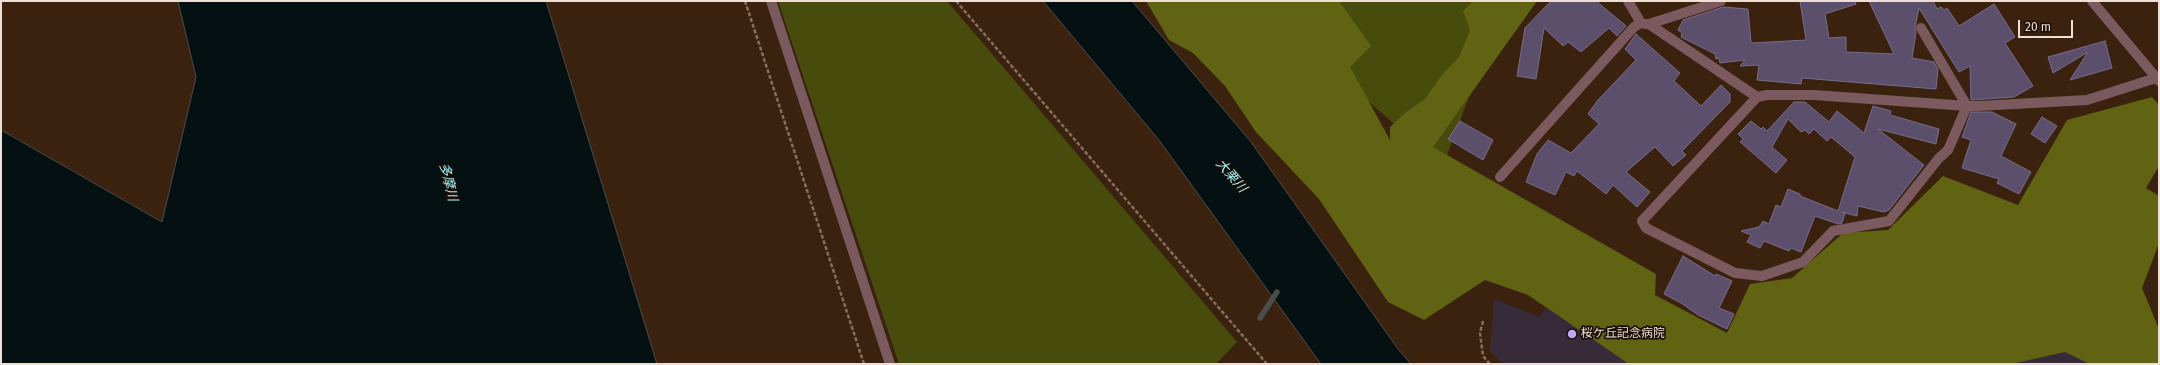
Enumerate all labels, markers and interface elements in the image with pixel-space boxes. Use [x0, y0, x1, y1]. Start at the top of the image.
scale bar [2020, 12, 2075, 38]
text: 20 m [2025, 20, 2051, 34]
water label: 大栗川 [1212, 156, 1250, 196]
water label: 多摩川 [436, 161, 460, 203]
place label: 桜ケ丘記念病院 [1581, 327, 1665, 341]
marker: 桜ケ丘記念病院 [1566, 328, 1578, 340]

